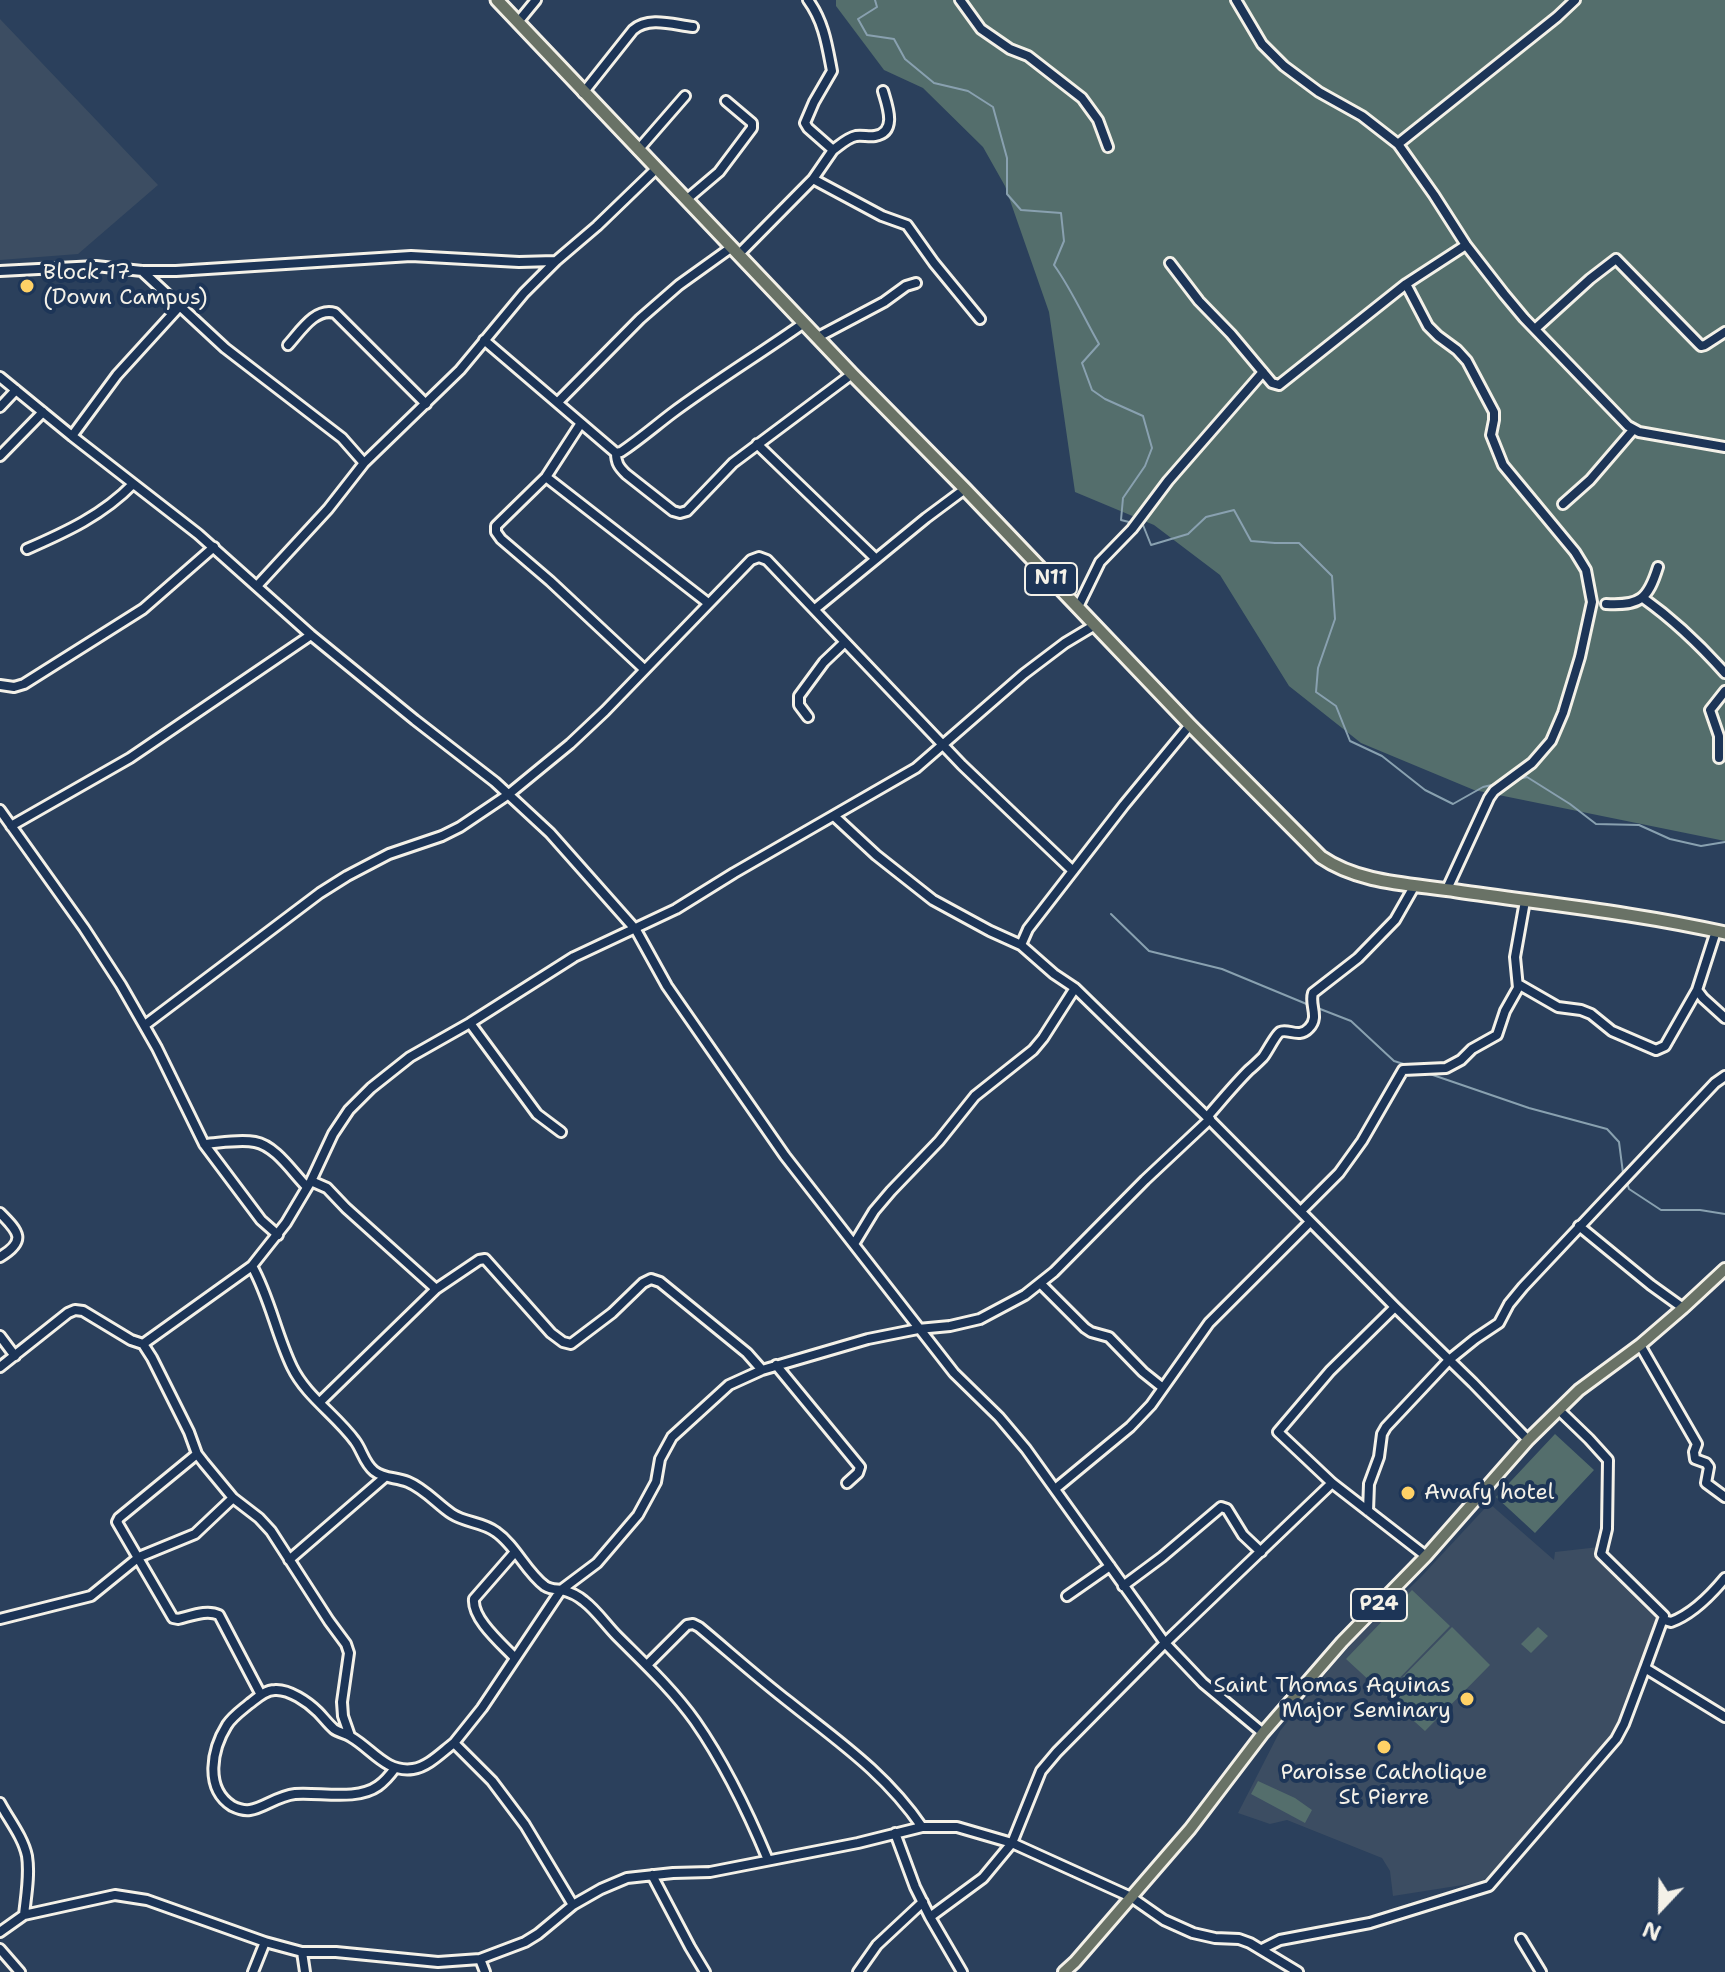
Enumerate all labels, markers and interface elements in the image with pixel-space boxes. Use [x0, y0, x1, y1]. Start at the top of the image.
place label: Block 17 (Down Campus) [43, 260, 207, 312]
marker: Block 17 (Down Campus) [18, 277, 36, 295]
road number: N11 [1025, 563, 1077, 595]
place label: Awafy hotel [1424, 1480, 1554, 1506]
marker: Awafy hotel [1399, 1484, 1417, 1502]
road number: P24 [1351, 1589, 1407, 1621]
place label: Saint Thomas Aquinas Major Seminary [1213, 1673, 1451, 1724]
marker: Saint Thomas Aquinas Major Seminary [1458, 1690, 1476, 1708]
marker: Paroisse Catholique St Pierre [1375, 1738, 1393, 1756]
place label: Paroisse Catholique St Pierre [1281, 1760, 1487, 1812]
north arrow [1621, 1868, 1701, 1948]
text: N [1638, 1914, 1665, 1947]

